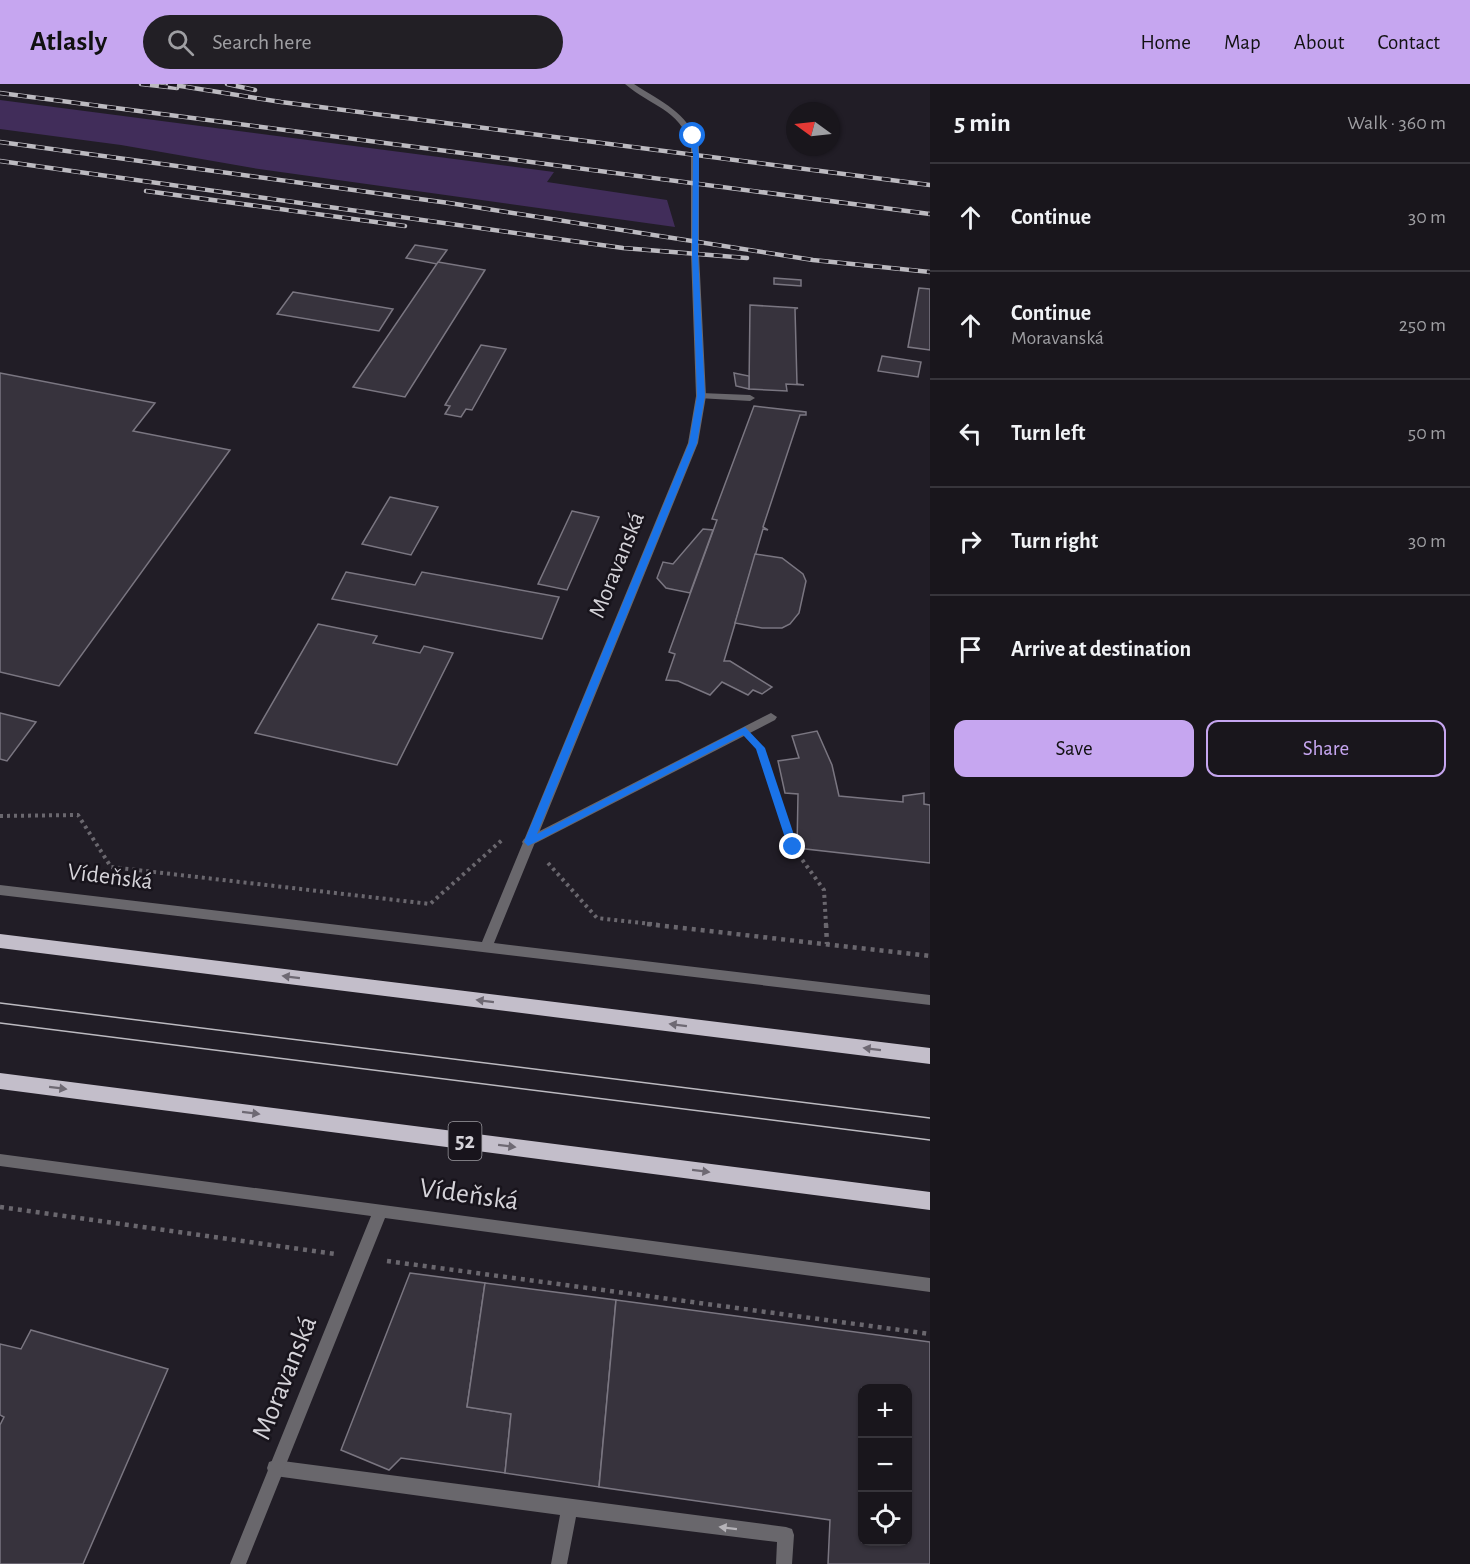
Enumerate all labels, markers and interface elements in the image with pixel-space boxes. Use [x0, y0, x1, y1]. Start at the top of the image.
search box [143, 15, 563, 69]
icon: search [164, 26, 197, 59]
text: Atlasly [30, 28, 107, 56]
text: Search here [212, 31, 312, 53]
text: Home [1140, 32, 1191, 53]
text: Map [1224, 32, 1261, 53]
text: About [1294, 32, 1344, 53]
text: Contact [1377, 32, 1440, 53]
north arrow [786, 102, 840, 156]
text: 5 min [954, 110, 1011, 136]
text: Walk · 360 m [1347, 113, 1446, 133]
route start [679, 122, 705, 148]
icon: ahead [954, 201, 987, 234]
text: Continue [1011, 206, 1091, 228]
text: 30 m [1408, 207, 1446, 227]
text: Continue [1011, 302, 1091, 324]
icon: ahead [954, 309, 987, 342]
text: 250 m [1399, 315, 1446, 335]
text: Moravanská [1011, 328, 1104, 348]
icon: left [954, 417, 987, 450]
text: Turn left [1011, 422, 1085, 444]
text: 50 m [1408, 423, 1446, 443]
street label: Moravanská [585, 509, 649, 621]
icon: right [954, 525, 987, 558]
text: Turn right [1011, 530, 1098, 552]
text: 30 m [1408, 531, 1446, 551]
icon: arrive [954, 633, 987, 666]
text: Arrive at destination [1011, 638, 1191, 660]
button: Save [954, 720, 1194, 777]
button: Share [1206, 720, 1446, 777]
route end [779, 833, 805, 859]
street label: Vídeňská [66, 860, 154, 894]
one-way arrow [282, 973, 301, 982]
one-way arrow [475, 997, 494, 1006]
one-way arrow [669, 1021, 688, 1030]
one-way arrow [862, 1045, 881, 1054]
one-way arrow [49, 1084, 68, 1093]
one-way arrow [242, 1109, 261, 1118]
road number: 52 [448, 1122, 482, 1160]
one-way arrow [498, 1142, 517, 1151]
one-way arrow [691, 1167, 710, 1176]
street label: Vídeňská [418, 1174, 520, 1216]
street label: Moravanská [248, 1312, 322, 1444]
map controls [858, 1384, 912, 1546]
button: + [858, 1384, 912, 1438]
button: − [858, 1438, 912, 1492]
button: locate [858, 1492, 912, 1546]
one-way arrow [718, 1523, 737, 1533]

